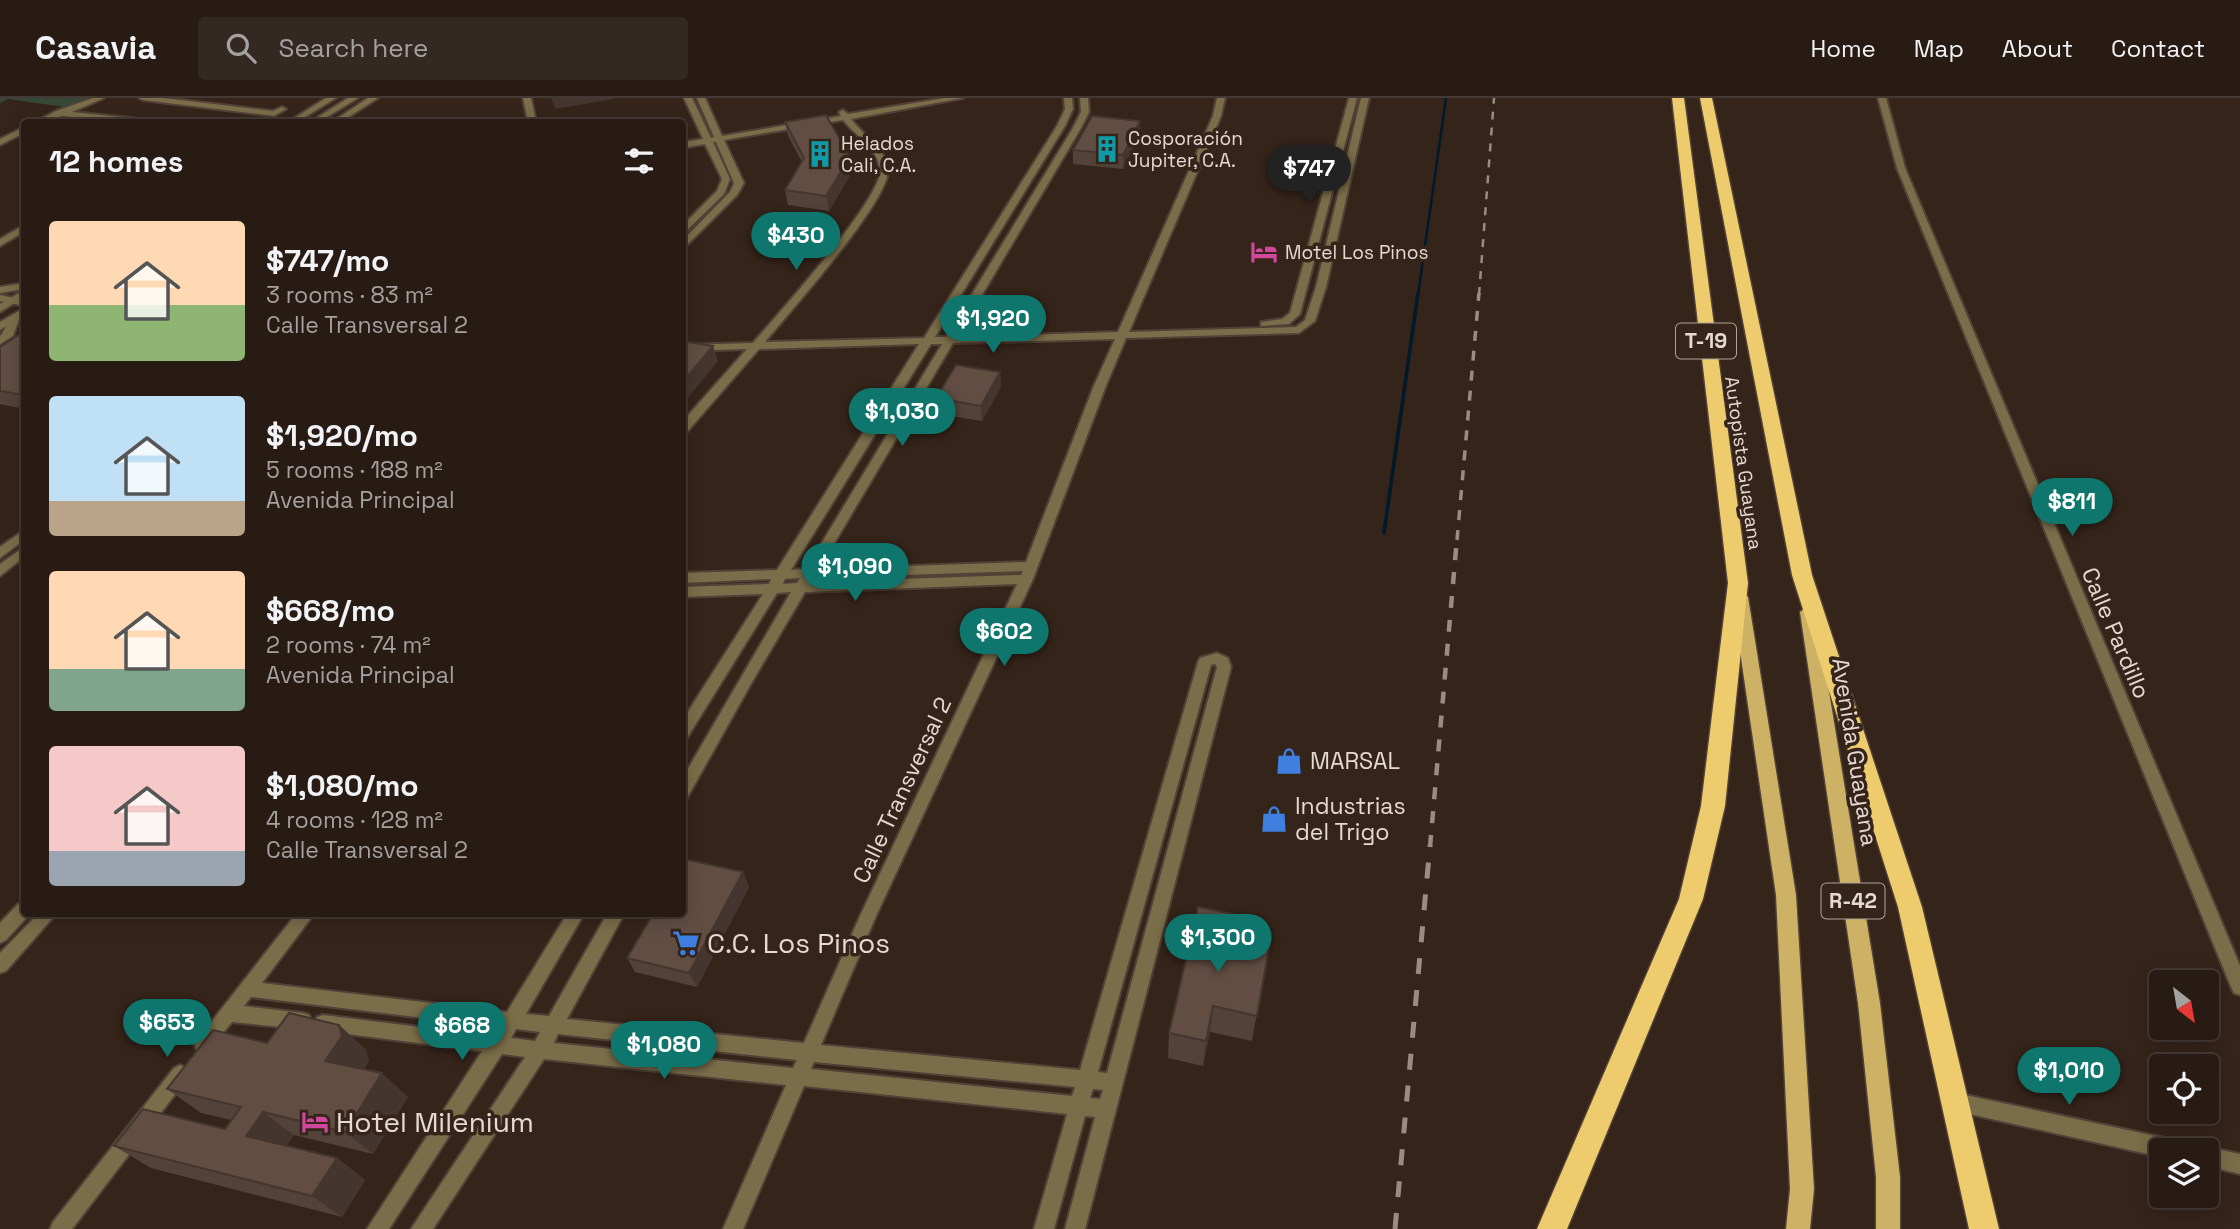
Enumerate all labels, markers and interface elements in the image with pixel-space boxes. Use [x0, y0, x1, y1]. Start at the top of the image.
search box [198, 17, 688, 80]
text: Casavia [35, 27, 156, 69]
icon: search [222, 29, 260, 67]
text: Search here [278, 31, 428, 65]
text: Home [1810, 33, 1876, 64]
text: Map [1914, 33, 1964, 64]
text: About [2002, 33, 2073, 64]
text: Contact [2111, 33, 2205, 64]
place label: Cosporación Jupiter, C.A. [1128, 126, 1243, 173]
place label: Helados Cali, C.A. [841, 131, 916, 178]
building icon: Cosporación Jupiter, C.A. [1092, 134, 1122, 164]
building icon: Helados Cali, C.A. [805, 139, 835, 169]
text: 12 homes [49, 142, 184, 181]
icon: filters [620, 142, 658, 180]
pin: $747 [1268, 146, 1350, 205]
text: $747 [1283, 153, 1335, 183]
pin: $430 [755, 212, 837, 272]
text: $430 [767, 220, 825, 250]
hotel icon: Motel Los Pinos [1249, 237, 1279, 267]
place label: Motel Los Pinos [1285, 240, 1428, 265]
text: $747/mo [266, 241, 389, 280]
icon: home [105, 249, 189, 333]
text: 3 rooms · 83 m² [266, 280, 433, 310]
pin: $1,920 [936, 296, 1050, 355]
text: $1,920 [956, 303, 1030, 333]
text: Calle Transversal 2 [266, 310, 468, 340]
road number: T-19 [1676, 324, 1736, 358]
street label: Autopista Guayana [1719, 375, 1768, 551]
pin: $1,030 [845, 388, 959, 448]
text: $1,030 [865, 396, 939, 426]
text: $1,920/mo [266, 416, 418, 455]
icon: home [105, 424, 189, 508]
text: 5 rooms · 188 m² [266, 455, 443, 485]
pin: $811 [2031, 478, 2113, 538]
text: Avenida Principal [266, 485, 455, 515]
text: $811 [2048, 486, 2096, 516]
pin: $1,090 [798, 544, 912, 603]
text: $1,090 [818, 551, 892, 581]
street label: Calle Pardillo [2075, 563, 2157, 703]
text: $668/mo [266, 591, 395, 630]
icon: home [105, 599, 189, 683]
pin: $602 [963, 608, 1045, 668]
text: $602 [976, 616, 1032, 646]
text: 2 rooms · 74 m² [266, 630, 431, 660]
street label: Avenida Guayana [1825, 656, 1885, 848]
text: Avenida Principal [266, 660, 455, 690]
street label: Calle Transversal 2 [846, 692, 958, 888]
shop icon: MARSAL [1274, 746, 1304, 776]
place label: MARSAL [1310, 746, 1400, 776]
text: $1,080/mo [266, 766, 419, 805]
icon: home [105, 774, 189, 858]
place label: Industrias del Trigo [1295, 791, 1406, 847]
shop icon: Industrias del Trigo [1259, 804, 1289, 834]
text: 4 rooms · 128 m² [266, 805, 443, 835]
text: Calle Transversal 2 [266, 835, 468, 865]
road number: R-42 [1822, 884, 1884, 918]
pin: $1,300 [1161, 914, 1275, 974]
text: $1,300 [1181, 922, 1255, 952]
place label: C.C. Los Pinos [707, 925, 890, 961]
supermarket icon: C.C. Los Pinos [671, 928, 701, 958]
north arrow [2149, 970, 2219, 1040]
map controls [2149, 970, 2219, 1208]
pin: $653 [126, 1000, 208, 1059]
pin: $668 [421, 1002, 503, 1062]
text: $653 [139, 1007, 195, 1037]
text: $668 [434, 1010, 490, 1040]
pin: $1,080 [607, 1021, 721, 1081]
text: $1,080 [627, 1029, 701, 1059]
pin: $1,010 [2012, 1048, 2126, 1107]
button: locate [2149, 1054, 2219, 1124]
text: $1,010 [2033, 1055, 2105, 1085]
place label: Hotel Milenium [336, 1104, 534, 1140]
hotel icon: Hotel Milenium [300, 1107, 330, 1137]
button: layers [2149, 1138, 2219, 1208]

